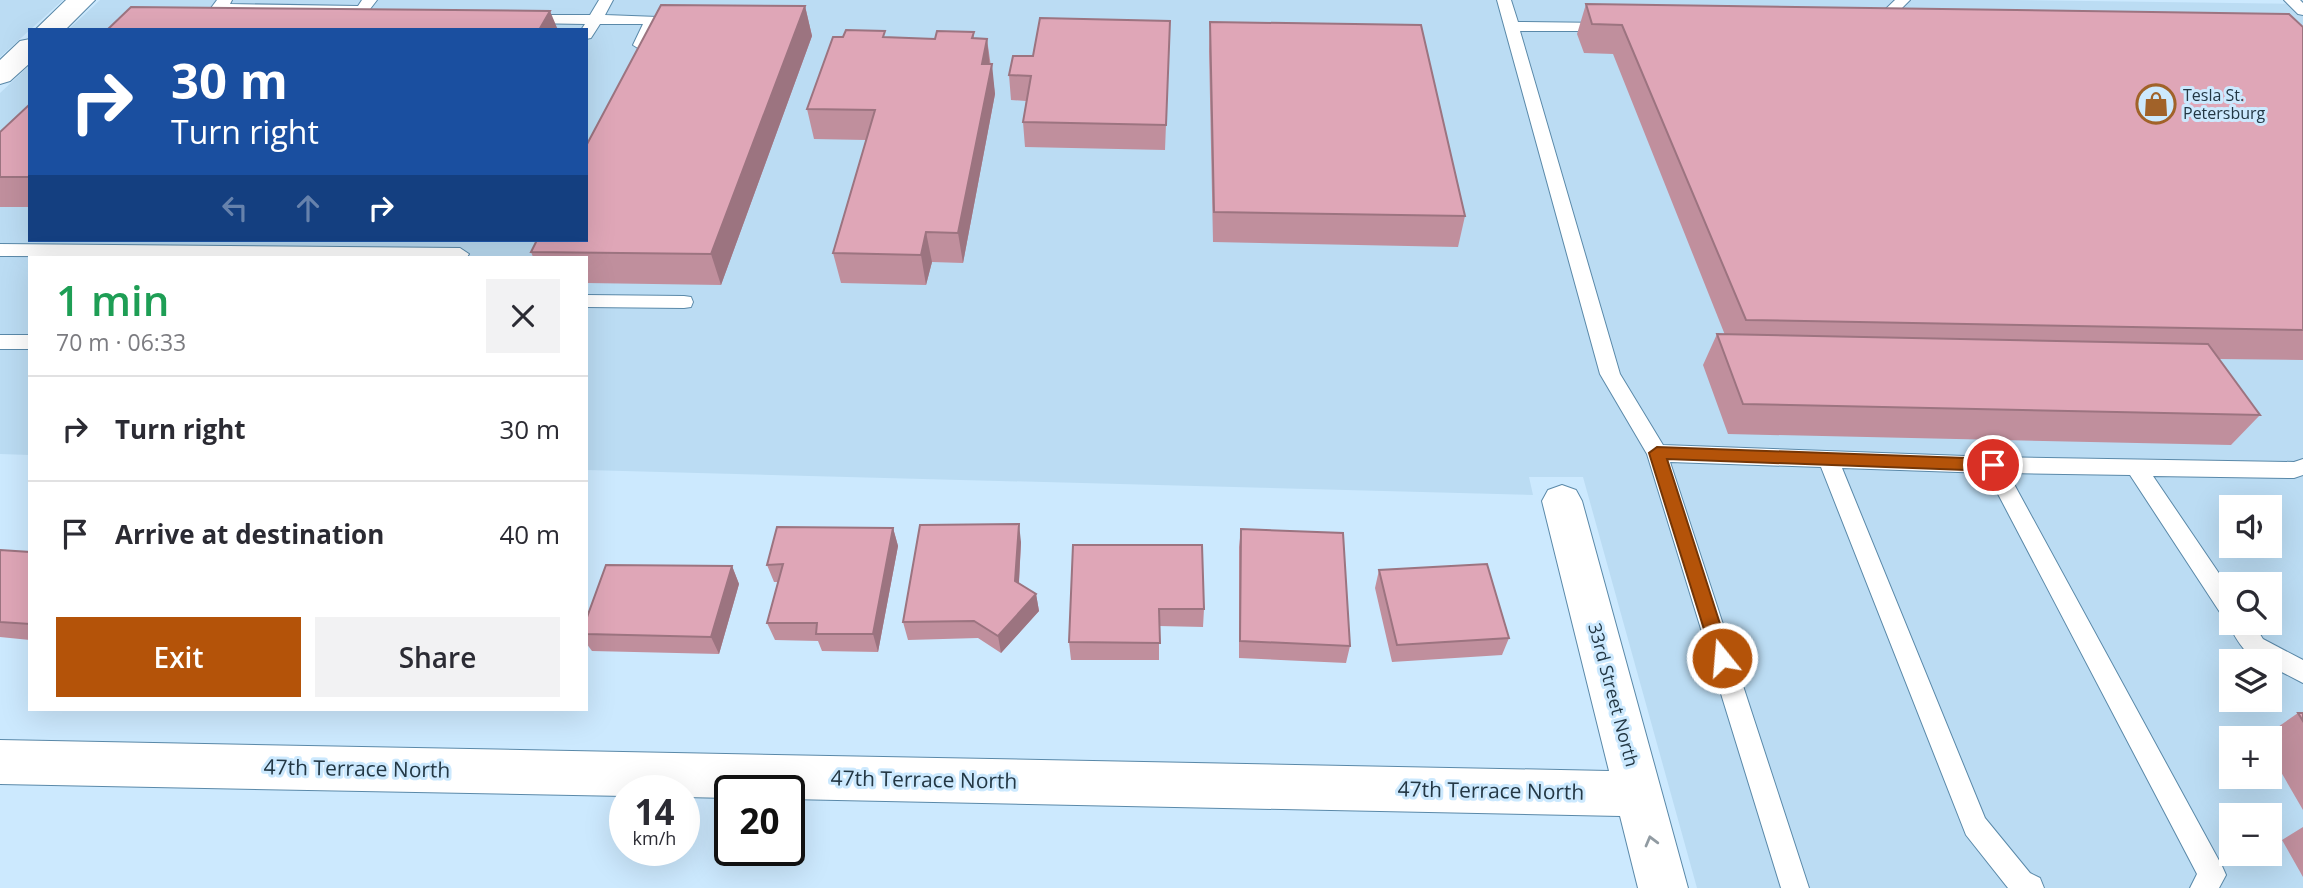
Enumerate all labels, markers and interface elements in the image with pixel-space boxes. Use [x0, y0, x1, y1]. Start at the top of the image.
text: 30 m [171, 47, 288, 113]
icon: right [56, 56, 147, 147]
shop icon: Tesla St. Petersburg [2135, 83, 2177, 125]
place label: Tesla St. Petersburg [2183, 84, 2266, 124]
text: Turn right [171, 110, 319, 153]
icon: left [216, 189, 254, 227]
icon: ahead [289, 189, 327, 227]
icon: right [362, 189, 400, 227]
text: 1 min [56, 271, 169, 328]
button: close [486, 279, 560, 353]
text: 70 m · 06:33 [56, 326, 186, 358]
icon: right [56, 410, 94, 448]
text: Turn right [115, 411, 246, 447]
text: 30 m [499, 411, 560, 447]
pin [1963, 435, 2023, 495]
icon: arrive [1974, 446, 2012, 484]
map controls [2219, 495, 2282, 866]
button: sound [2219, 495, 2282, 558]
icon: arrive [56, 515, 94, 553]
text: Arrive at destination [115, 516, 384, 552]
text: 40 m [499, 516, 560, 552]
button: search [2219, 572, 2282, 635]
button: Exit [56, 617, 301, 697]
button: Share [315, 617, 560, 697]
street label: 33rd Street North [1583, 620, 1645, 769]
position arrow [1685, 621, 1759, 695]
button: layers [2219, 649, 2282, 712]
button: + [2219, 726, 2282, 789]
street label: 47th Terrace North [263, 752, 451, 784]
street label: 47th Terrace North [830, 763, 1018, 795]
street label: 47th Terrace North [1397, 774, 1585, 806]
speed limit sign: 20 [714, 775, 805, 866]
text: 14 [634, 788, 675, 835]
button: − [2219, 803, 2282, 866]
text: km/h [633, 826, 676, 850]
one-way arrow [1645, 835, 1659, 847]

